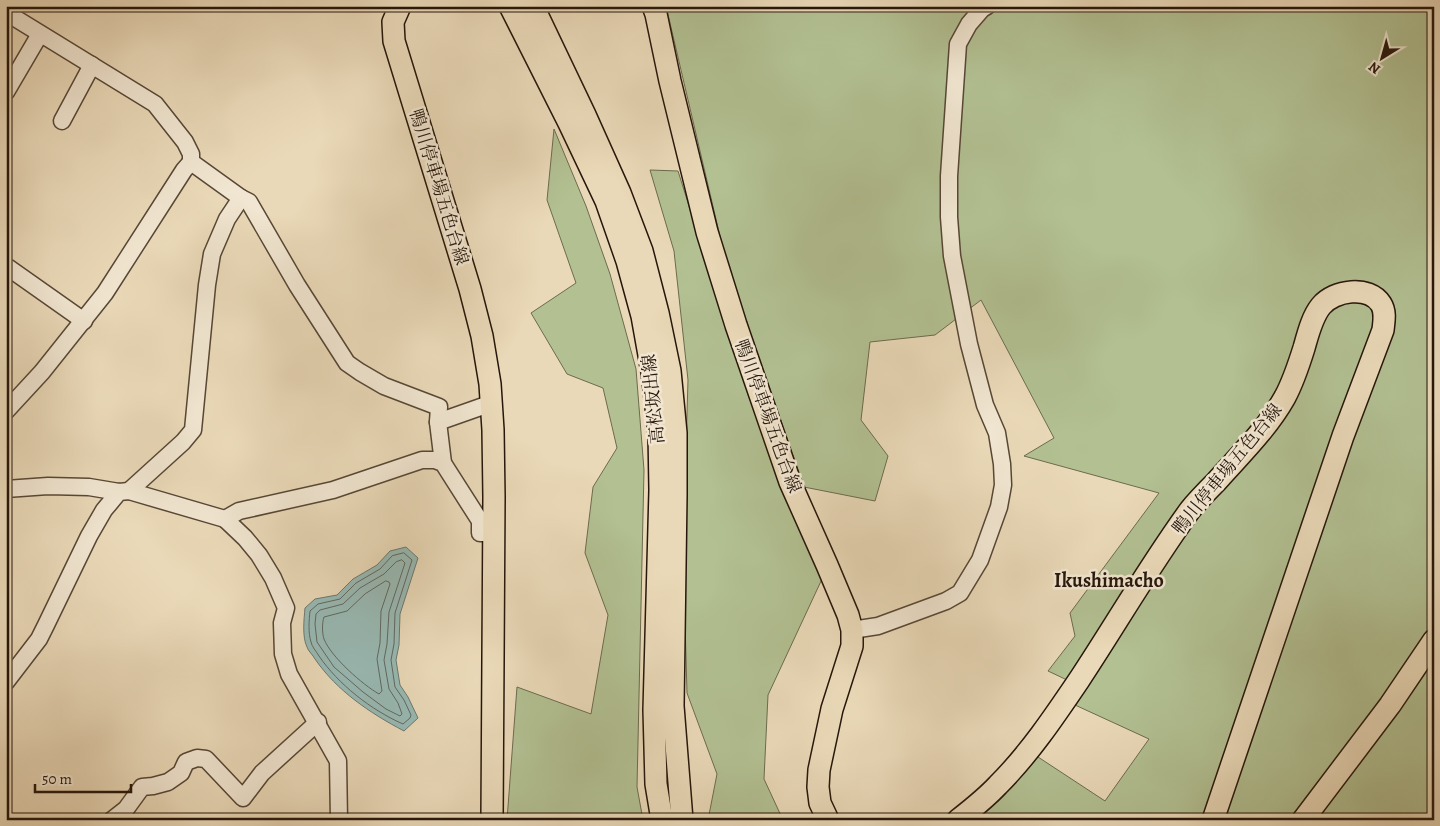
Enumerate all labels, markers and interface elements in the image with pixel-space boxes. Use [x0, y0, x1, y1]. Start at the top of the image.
north arrow [1358, 32, 1408, 82]
text: N [1365, 57, 1384, 79]
street label: 鴨川停車場五色台線 [404, 106, 474, 268]
street label: 鴨川停車場五色台線 [729, 336, 807, 496]
street label: 高松坂出線 [636, 353, 670, 445]
street label: 鴨川停車場五色台線 [1167, 398, 1287, 540]
district label: Ikushimacho [1054, 567, 1164, 594]
scale bar [35, 761, 131, 793]
text: 50 m [42, 769, 72, 789]

